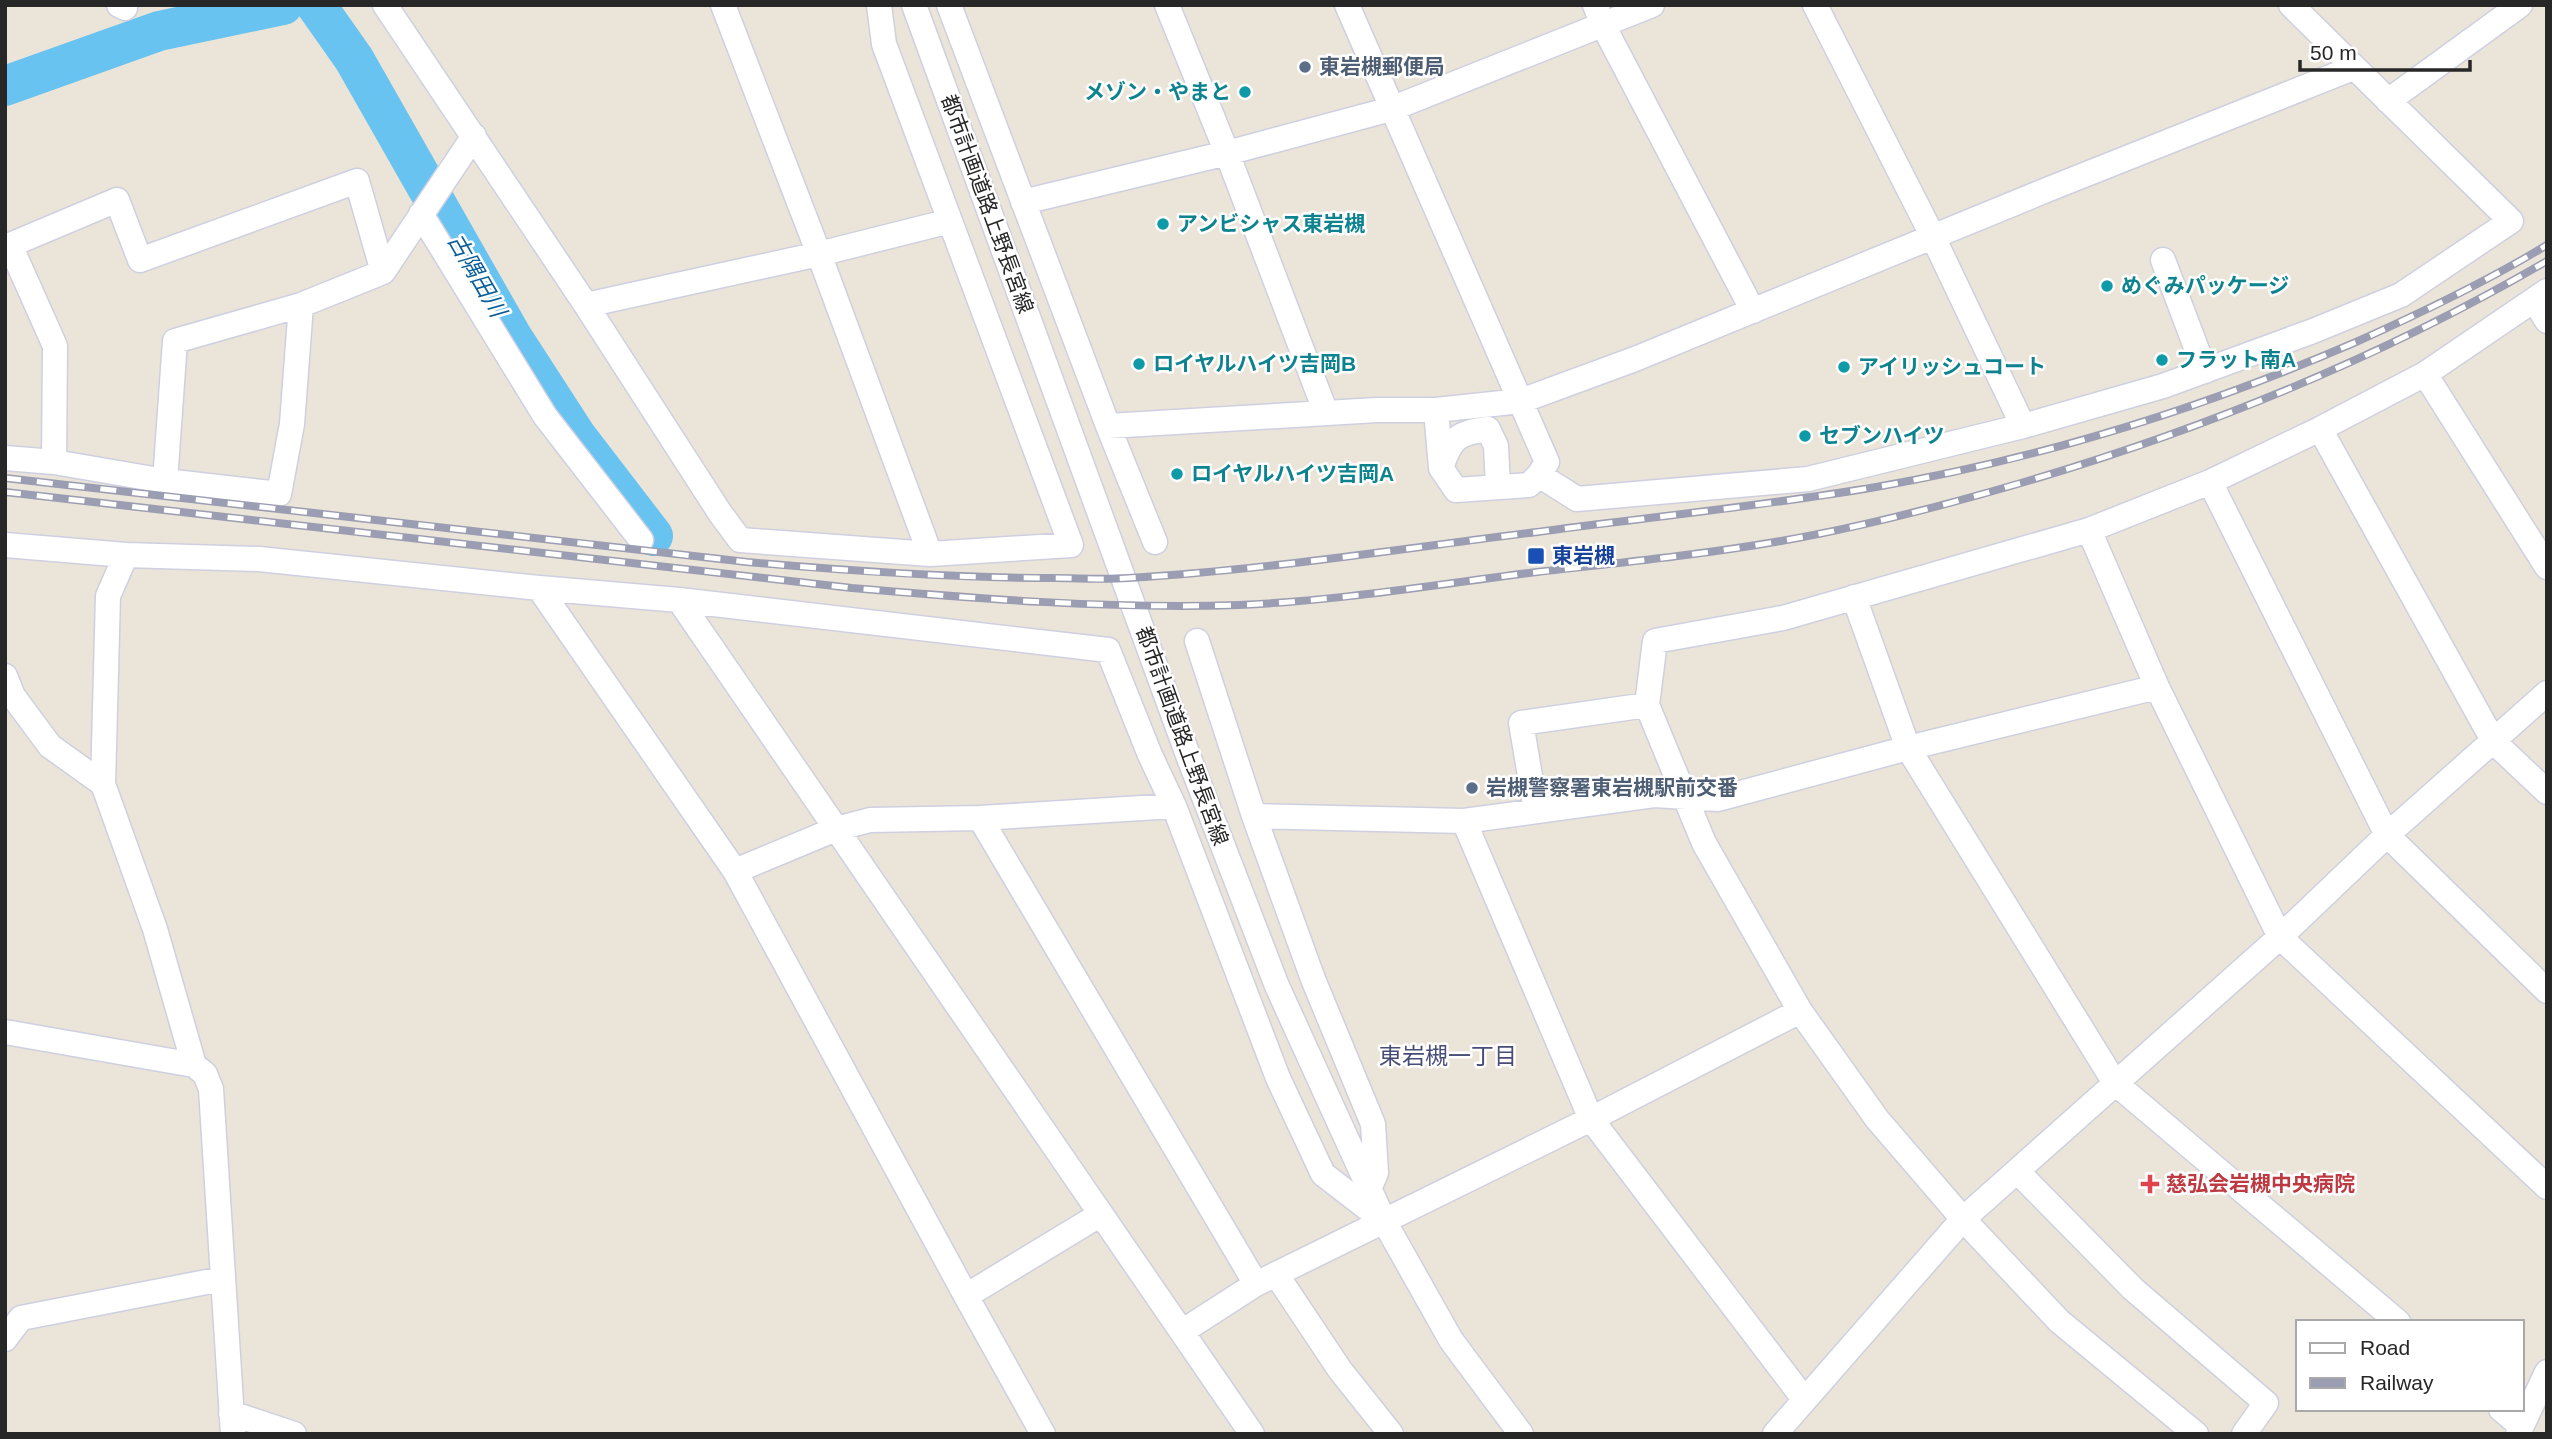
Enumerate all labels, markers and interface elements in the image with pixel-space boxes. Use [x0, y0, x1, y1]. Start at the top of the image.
scale bar [2300, 28, 2470, 72]
text: 50 m [2310, 41, 2357, 64]
place label: 東岩槻郵便局 [1319, 55, 1445, 78]
marker: 東岩槻郵便局 [1297, 59, 1313, 75]
place label: メゾン・やまと [1084, 80, 1231, 103]
marker: メゾン・やまと [1237, 84, 1253, 100]
street label: 都市計画道路上野長宮線 [937, 91, 1038, 316]
place label: アンビシャス東岩槻 [1177, 212, 1365, 235]
marker: アンビシャス東岩槻 [1155, 216, 1171, 232]
water label: 古隅田川 [443, 229, 513, 324]
place label: めぐみパッケージ [2121, 274, 2289, 297]
marker: めぐみパッケージ [2099, 278, 2115, 294]
place label: フラット南A [2176, 348, 2296, 371]
place label: ロイヤルハイツ吉岡B [1153, 352, 1356, 375]
marker: フラット南A [2154, 352, 2170, 368]
place label: アイリッシュコート [1858, 355, 2046, 378]
marker: ロイヤルハイツ吉岡B [1131, 356, 1147, 372]
marker: アイリッシュコート [1836, 359, 1852, 375]
place label: セブンハイツ [1819, 424, 1945, 447]
marker: セブンハイツ [1797, 428, 1813, 444]
place label: ロイヤルハイツ吉岡A [1191, 462, 1394, 485]
marker: ロイヤルハイツ吉岡A [1169, 466, 1185, 482]
place label: 東岩槻 [1552, 544, 1615, 567]
marker: 東岩槻 [1526, 546, 1546, 566]
street label: 都市計画道路上野長宮線 [1132, 623, 1233, 848]
place label: 岩槻警察署東岩槻駅前交番 [1486, 776, 1738, 799]
marker: 岩槻警察署東岩槻駅前交番 [1464, 780, 1480, 796]
district label: 東岩槻一丁目 [1379, 1043, 1517, 1069]
place label: 慈弘会岩槻中央病院 [2166, 1172, 2355, 1195]
marker: 慈弘会岩槻中央病院 [2140, 1174, 2160, 1194]
legend [2296, 1320, 2524, 1411]
text: Road [2360, 1336, 2410, 1359]
text: Railway [2360, 1371, 2434, 1394]

